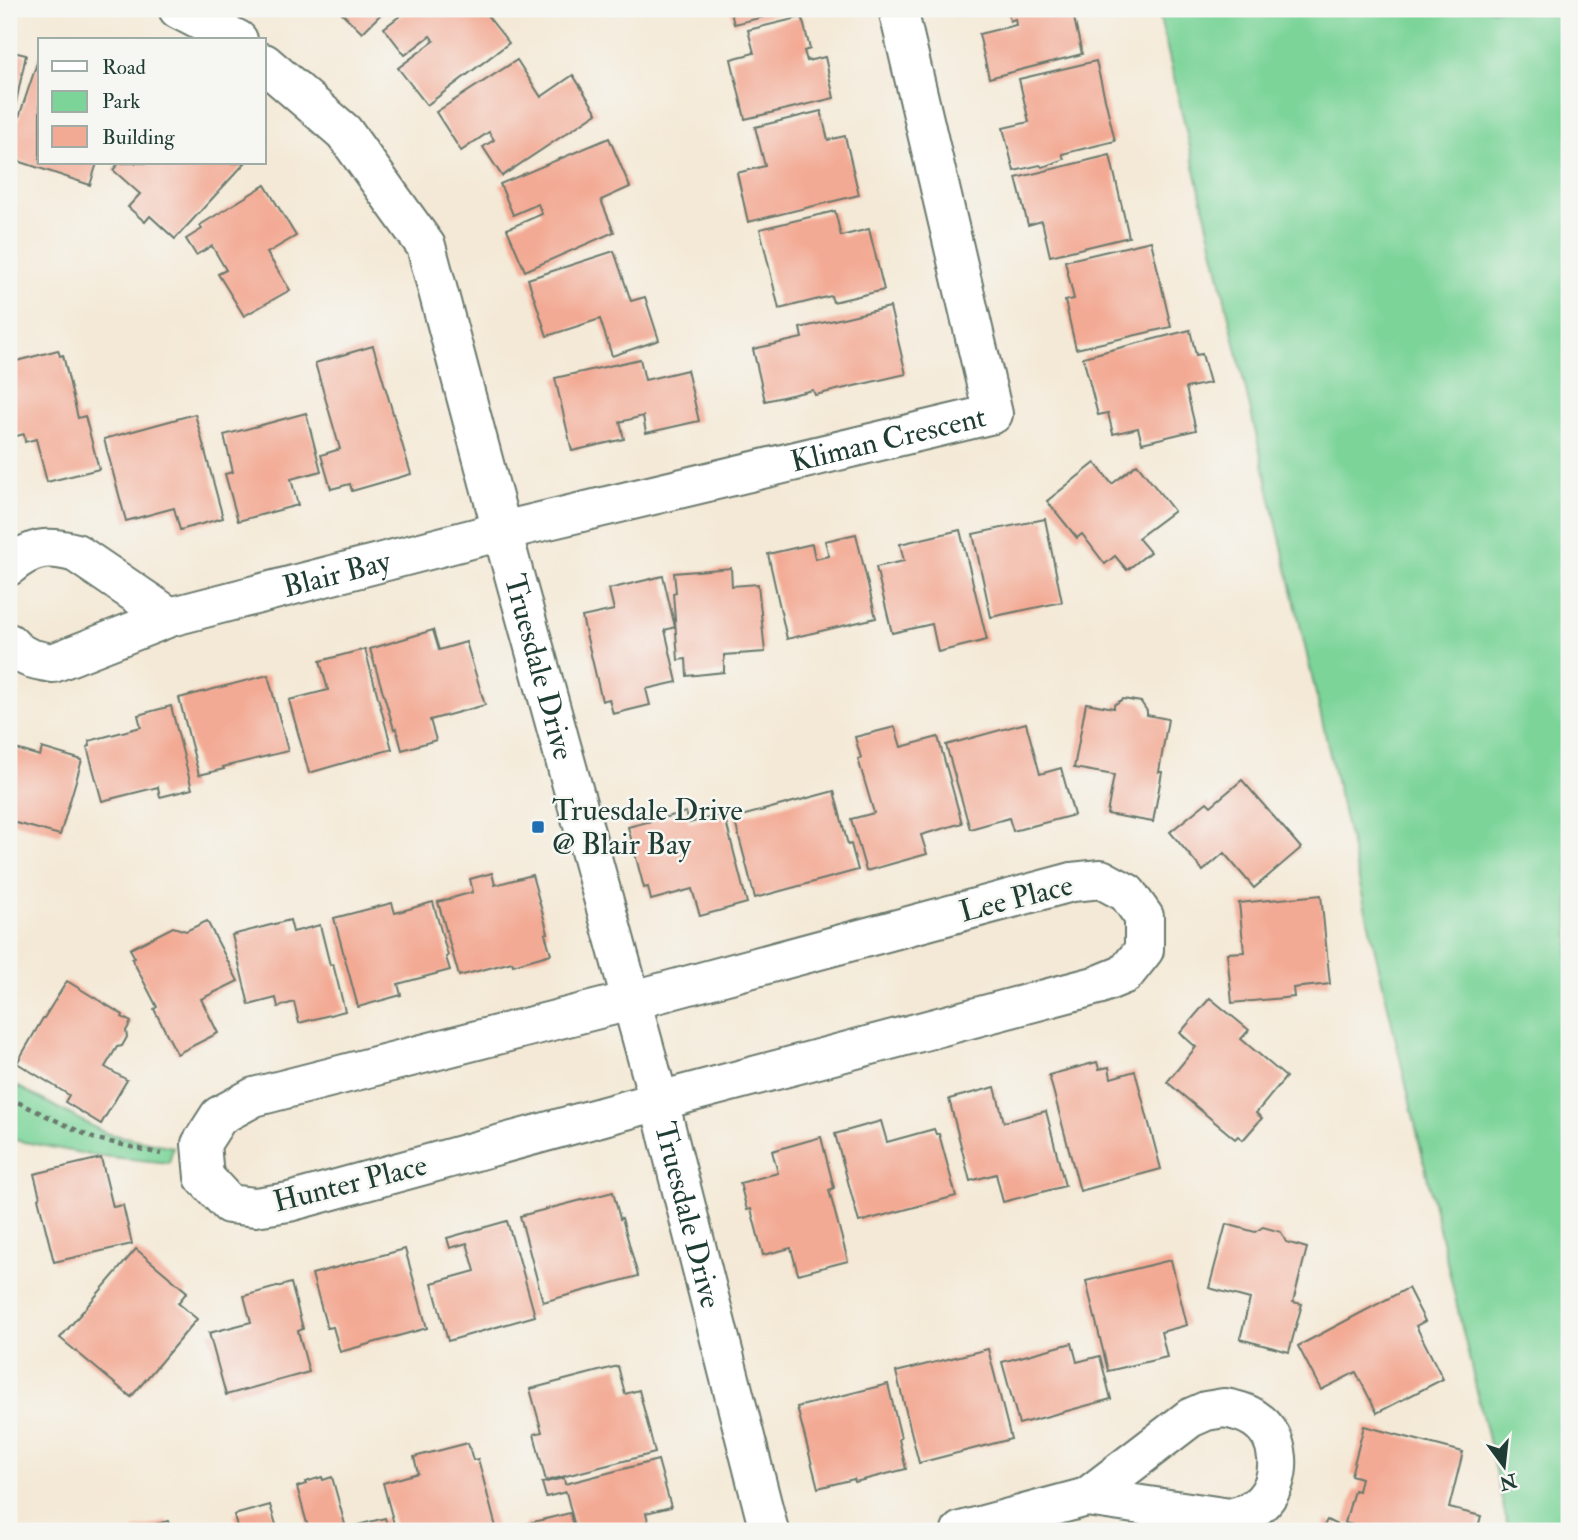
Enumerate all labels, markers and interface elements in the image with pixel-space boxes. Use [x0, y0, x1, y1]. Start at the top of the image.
legend [38, 38, 266, 164]
text: Road [102, 54, 147, 81]
text: Park [102, 88, 140, 115]
text: Building [102, 124, 175, 151]
street label: Kliman Crescent [787, 398, 990, 481]
street label: Blair Bay [279, 542, 395, 606]
street label: Truesdale Drive [496, 570, 582, 764]
place label: Truesdale Drive @ Blair Bay [552, 792, 743, 863]
marker: Truesdale Drive @ Blair Bay [530, 819, 546, 835]
street label: Lee Place [956, 867, 1077, 930]
street label: Truesdale Drive [646, 1118, 729, 1312]
street label: Hunter Place [269, 1147, 431, 1220]
north arrow [1470, 1432, 1540, 1502]
text: N [1496, 1467, 1520, 1496]

